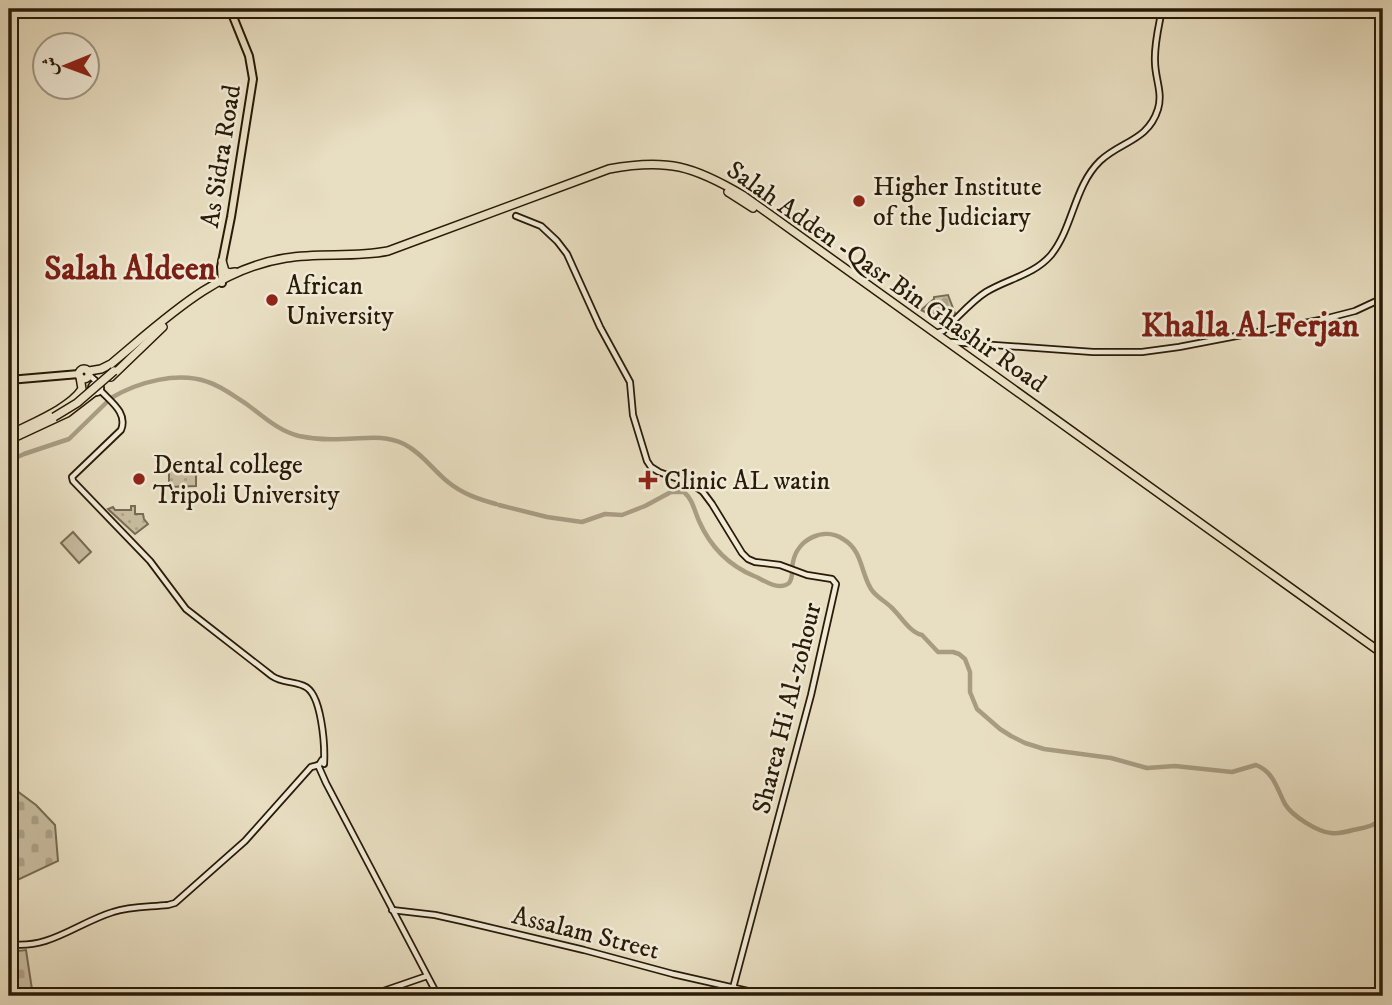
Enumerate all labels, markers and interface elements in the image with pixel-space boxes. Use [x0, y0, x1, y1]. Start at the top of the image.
north arrow [32, 32, 102, 102]
text: ش [39, 57, 62, 76]
street label: As Sidra Road [194, 82, 249, 230]
street label: Salah Adden -Qasr Bin Ghashir Road [720, 154, 1053, 401]
place label: Higher Institute of the Judiciary [873, 171, 1042, 234]
marker: Higher Institute of the Judiciary [851, 193, 867, 209]
district label: Salah Aldeen [44, 249, 217, 290]
place label: African University [286, 270, 394, 333]
marker: African University [264, 292, 280, 308]
district label: Khalla Al Ferjan [1141, 306, 1360, 347]
place label: Dental college Tripoli University [153, 449, 340, 512]
place label: Clinic AL watin [664, 465, 830, 498]
marker: Clinic AL watin [638, 470, 658, 490]
marker: Dental college Tripoli University [131, 471, 147, 487]
street label: Sharea Hi Al-zohour [745, 599, 830, 817]
street label: Assalam Street [509, 899, 663, 968]

